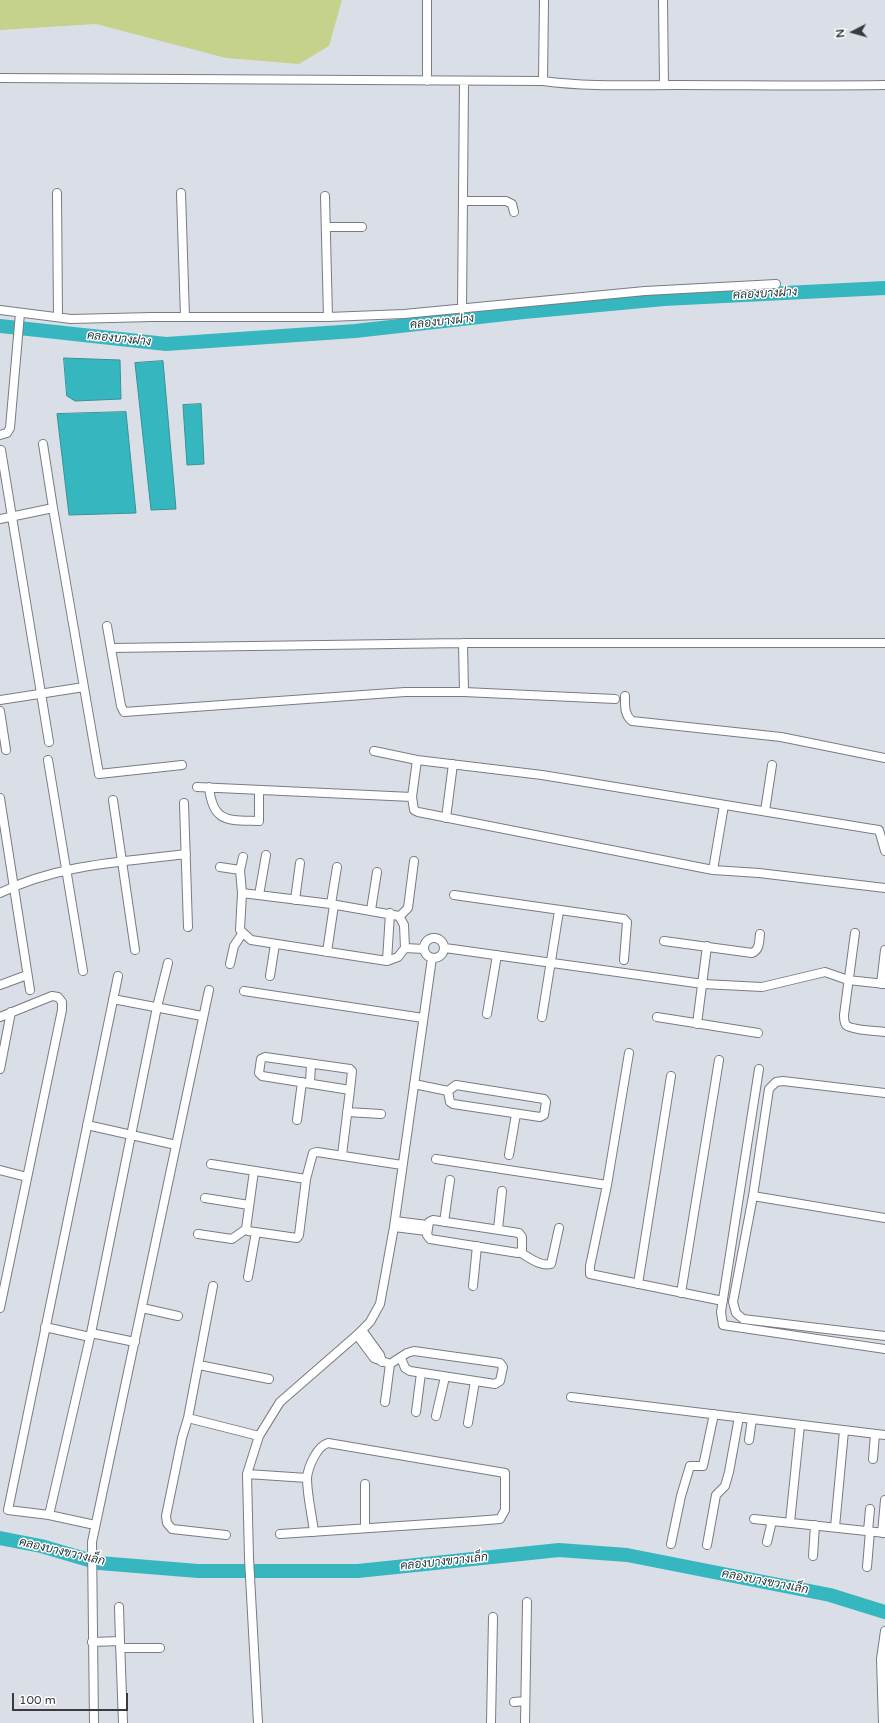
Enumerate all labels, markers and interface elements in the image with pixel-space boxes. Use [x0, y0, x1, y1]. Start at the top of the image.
north arrow [833, 12, 873, 52]
text: N [834, 28, 847, 38]
water label: คลองบางฝาง [732, 285, 798, 303]
water label: คลองบางฝาง [409, 311, 475, 333]
water label: คลองบางฝาง [86, 328, 152, 350]
water label: คลองบางขวางเล็ก [18, 1535, 106, 1569]
water label: คลองบางขวางเล็ก [400, 1550, 488, 1574]
water label: คลองบางขวางเล็ก [721, 1567, 809, 1597]
scale bar [14, 1685, 130, 1711]
text: 100 m [19, 1693, 56, 1707]

